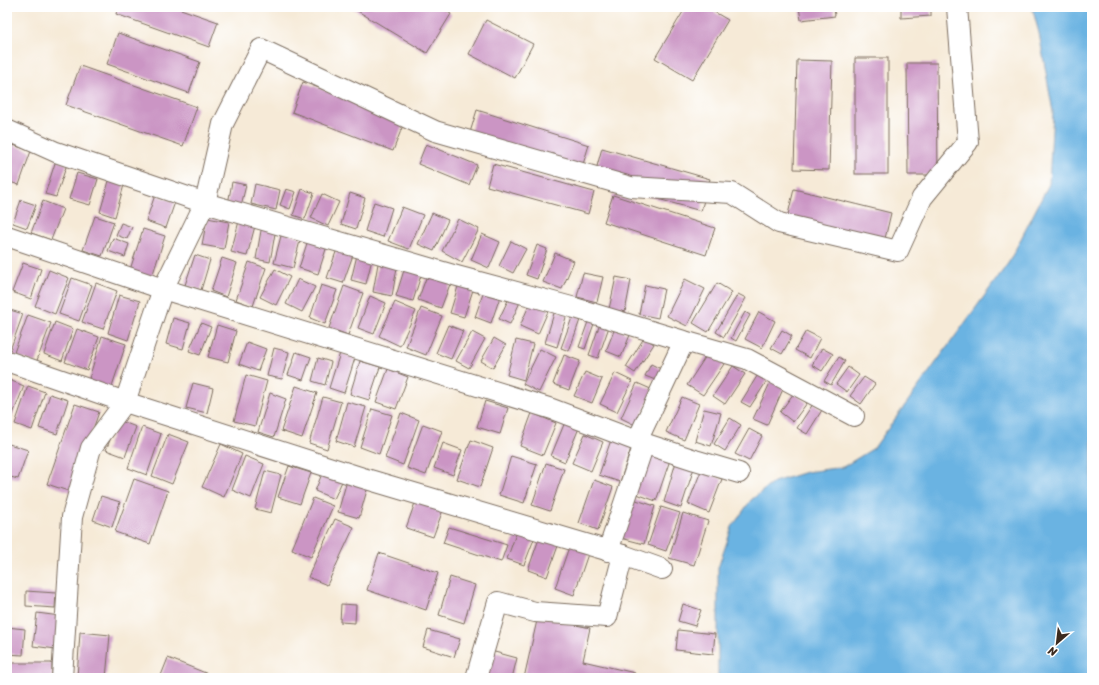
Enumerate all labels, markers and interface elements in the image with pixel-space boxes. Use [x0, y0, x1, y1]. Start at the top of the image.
north arrow [1037, 623, 1077, 663]
text: N [1044, 641, 1061, 662]

